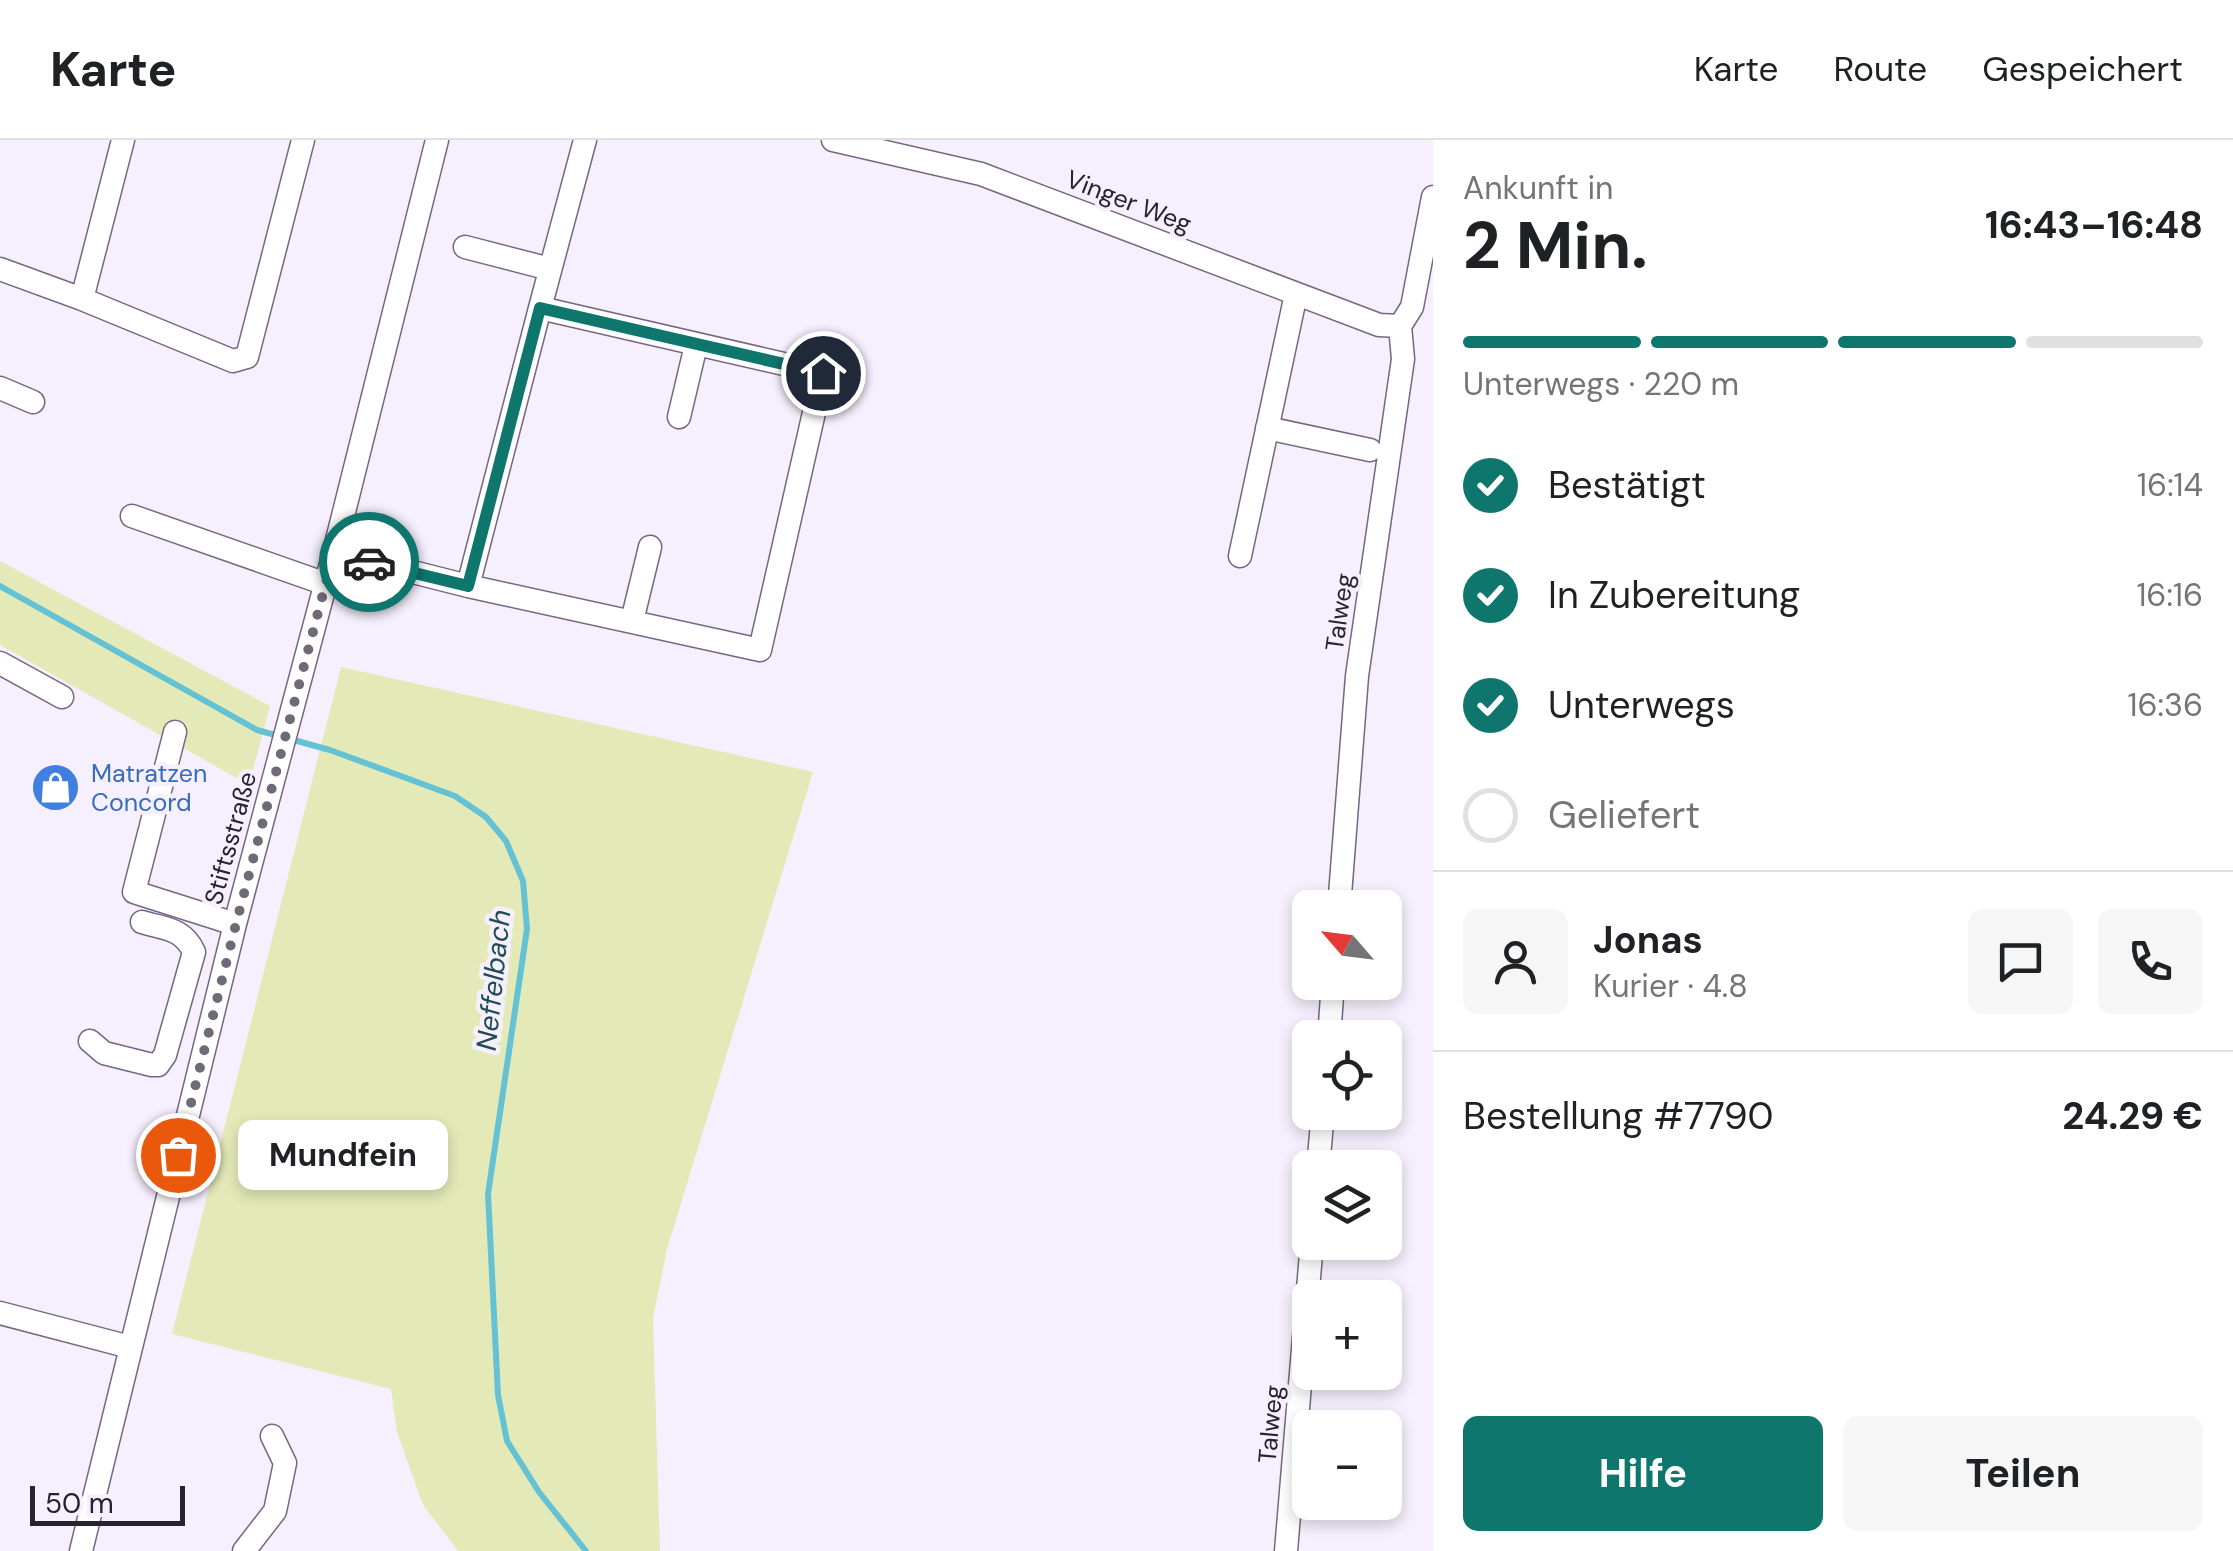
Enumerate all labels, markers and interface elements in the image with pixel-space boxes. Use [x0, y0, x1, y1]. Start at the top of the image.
text: Karte [50, 38, 176, 101]
text: Karte [1694, 46, 1778, 92]
text: Route [1833, 46, 1927, 92]
text: Gespeichert [1982, 46, 2183, 92]
street label: Vinger Weg [1061, 162, 1196, 240]
text: Ankunft in [1463, 167, 1613, 209]
text: 16:43–16:48 [1985, 200, 2203, 250]
text: 2 Min. [1463, 204, 1648, 288]
pin [781, 331, 866, 416]
icon: home [796, 346, 851, 401]
text: Unterwegs · 220 m [1463, 363, 1739, 405]
icon: check [1463, 458, 1518, 513]
text: Bestätigt [1548, 460, 1706, 510]
text: 16:14 [2137, 464, 2203, 506]
courier [319, 512, 419, 612]
icon: car [342, 535, 397, 590]
icon: check [1463, 568, 1518, 623]
text: In Zubereitung [1548, 570, 1800, 620]
street label: Talweg [1318, 571, 1361, 653]
text: 16:16 [2136, 574, 2203, 616]
icon: check [1463, 678, 1518, 733]
text: Unterwegs [1548, 680, 1735, 730]
text: 16:36 [2127, 684, 2203, 726]
place label: Matratzen Concord [91, 757, 207, 819]
shop icon: Matratzen Concord [30, 761, 82, 813]
street label: Stiftsstraße [197, 768, 264, 908]
text: Geliefert [1548, 790, 1700, 840]
north arrow [1292, 890, 1402, 1000]
map controls [1292, 890, 1402, 1520]
water label: Neffelbach [468, 908, 519, 1052]
button: person [1463, 909, 1568, 1014]
button: chat [1968, 909, 2073, 1014]
button: phone [2098, 909, 2203, 1014]
text: Jonas [1593, 915, 1703, 965]
text: Kurier · 4.8 [1593, 965, 1748, 1007]
button: locate [1292, 1020, 1402, 1130]
text: Bestellung #7790 [1463, 1091, 1774, 1141]
text: 24.29 € [2062, 1091, 2203, 1141]
pin [136, 1113, 221, 1198]
callout: Mundfein [238, 1120, 448, 1190]
icon: bag [151, 1128, 206, 1183]
text: Mundfein [269, 1134, 417, 1176]
button: layers [1292, 1150, 1402, 1260]
button: + [1292, 1280, 1402, 1390]
street label: Talweg [1251, 1384, 1290, 1464]
button: − [1292, 1410, 1402, 1520]
button: Hilfe [1463, 1416, 1823, 1531]
button: Teilen [1843, 1416, 2203, 1531]
scale bar [30, 1481, 185, 1526]
text: 50 m [45, 1485, 114, 1522]

